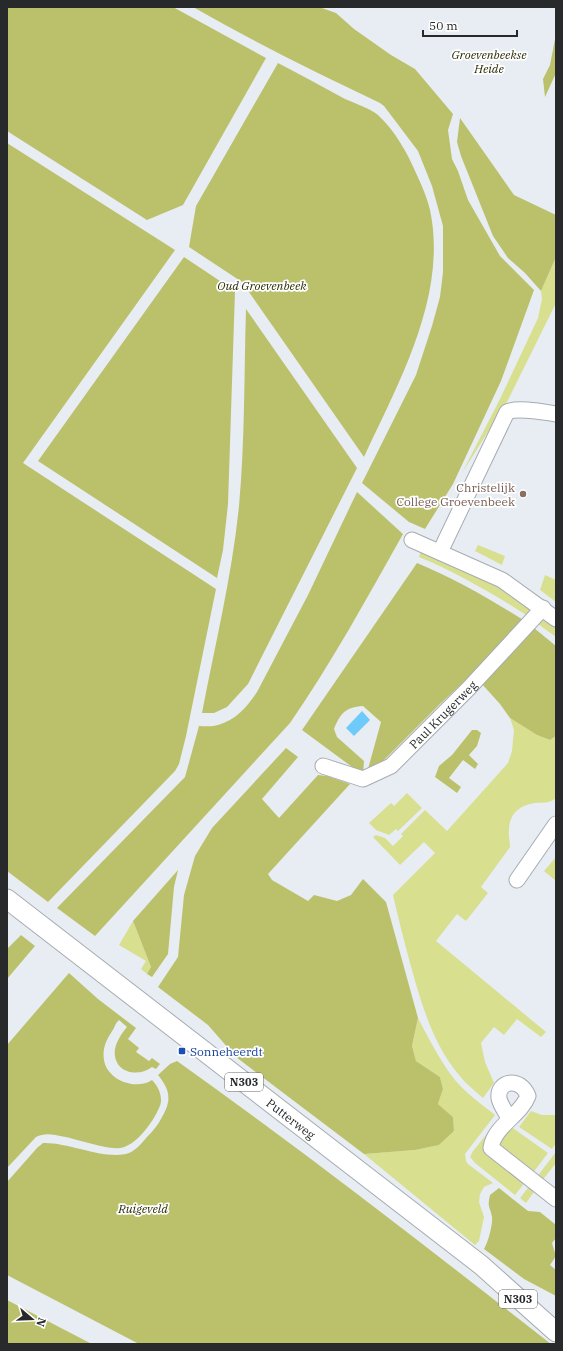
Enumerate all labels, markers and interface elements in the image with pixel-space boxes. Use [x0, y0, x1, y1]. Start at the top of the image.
scale bar [423, 12, 517, 38]
text: 50 m [429, 18, 458, 33]
park label: Groevenbeekse Heide [451, 47, 527, 76]
park label: Oud Groevenbeek [217, 278, 307, 293]
place label: Christelijk College Groevenbeek [396, 480, 515, 509]
marker: Christelijk College Groevenbeek [518, 489, 528, 499]
street label: Paul Krugerweg [406, 677, 480, 751]
place label: Sonneheerdt [190, 1044, 263, 1059]
marker: Sonneheerdt [177, 1046, 187, 1056]
road number: N303 [225, 1073, 263, 1091]
street label: Putterweg [264, 1095, 319, 1142]
park label: Ruigeveld [117, 1201, 168, 1216]
road number: N303 [499, 1290, 537, 1308]
north arrow [12, 1299, 52, 1339]
text: N [33, 1316, 49, 1329]

